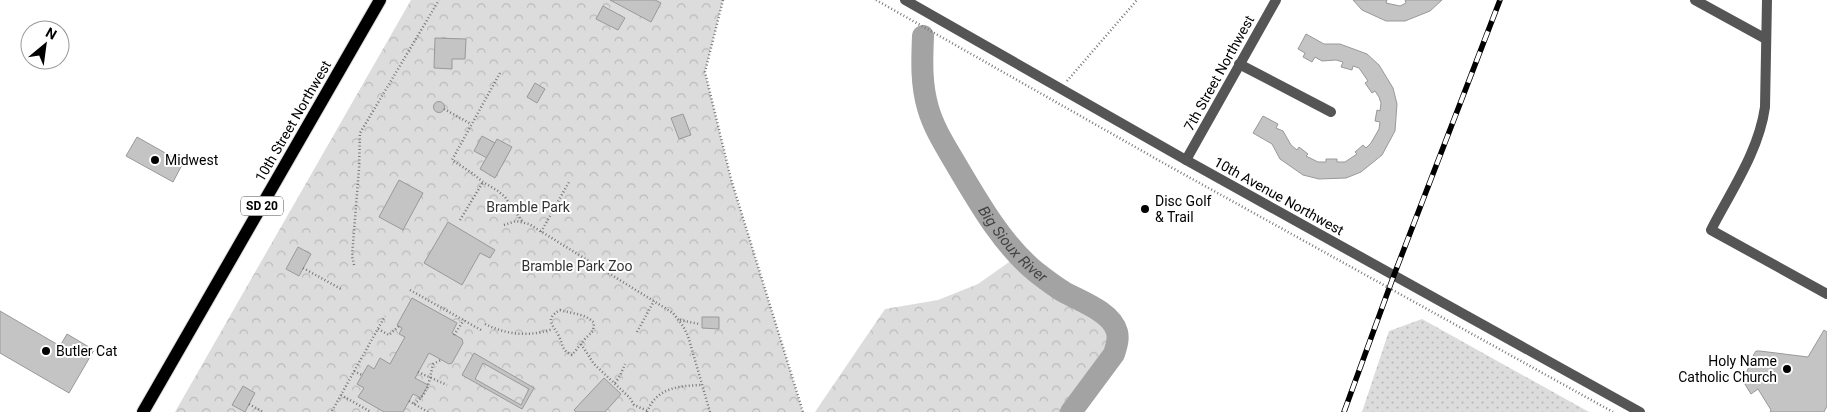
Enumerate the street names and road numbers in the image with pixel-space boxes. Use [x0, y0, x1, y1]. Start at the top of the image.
street label: 7th Street Northwest [1181, 12, 1258, 133]
street label: 10th Street Northwest [252, 57, 334, 184]
street label: 10th Avenue Northwest [1211, 154, 1347, 239]
road number: SD 20 [241, 197, 283, 216]

